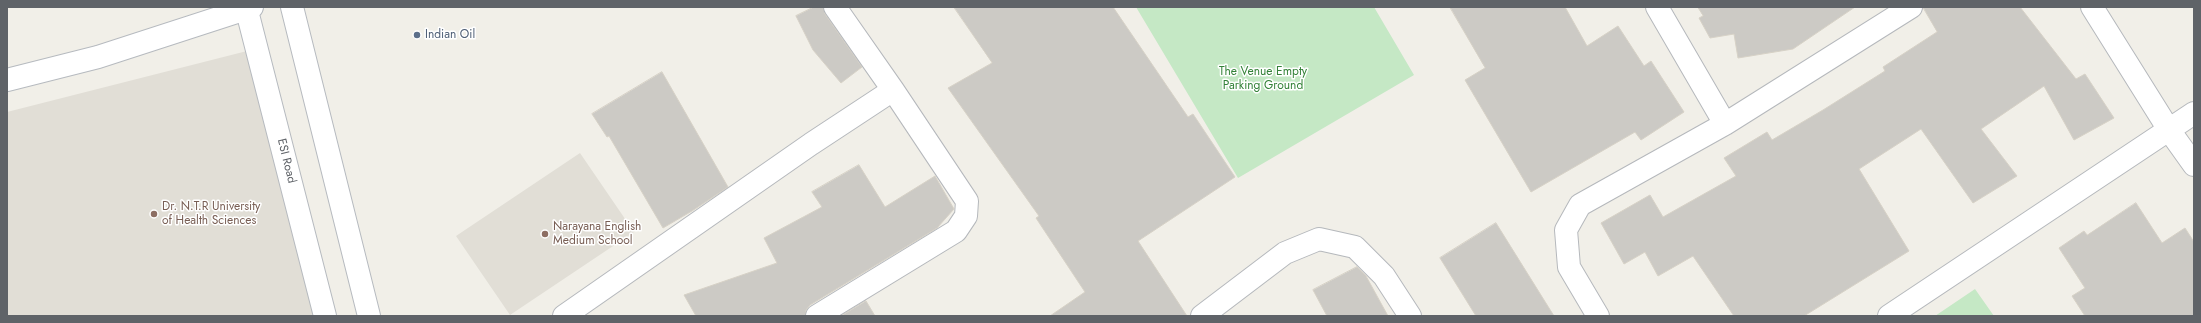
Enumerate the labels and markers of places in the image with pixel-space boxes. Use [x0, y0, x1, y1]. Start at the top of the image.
place label: Indian Oil [425, 28, 475, 42]
marker: Indian Oil [412, 30, 422, 40]
place label: Dr. N.T.R University of Health Sciences [162, 200, 260, 228]
marker: Dr. N.T.R University of Health Sciences [149, 209, 159, 219]
place label: Narayana English Medium School [553, 220, 641, 248]
marker: Narayana English Medium School [540, 229, 550, 239]

